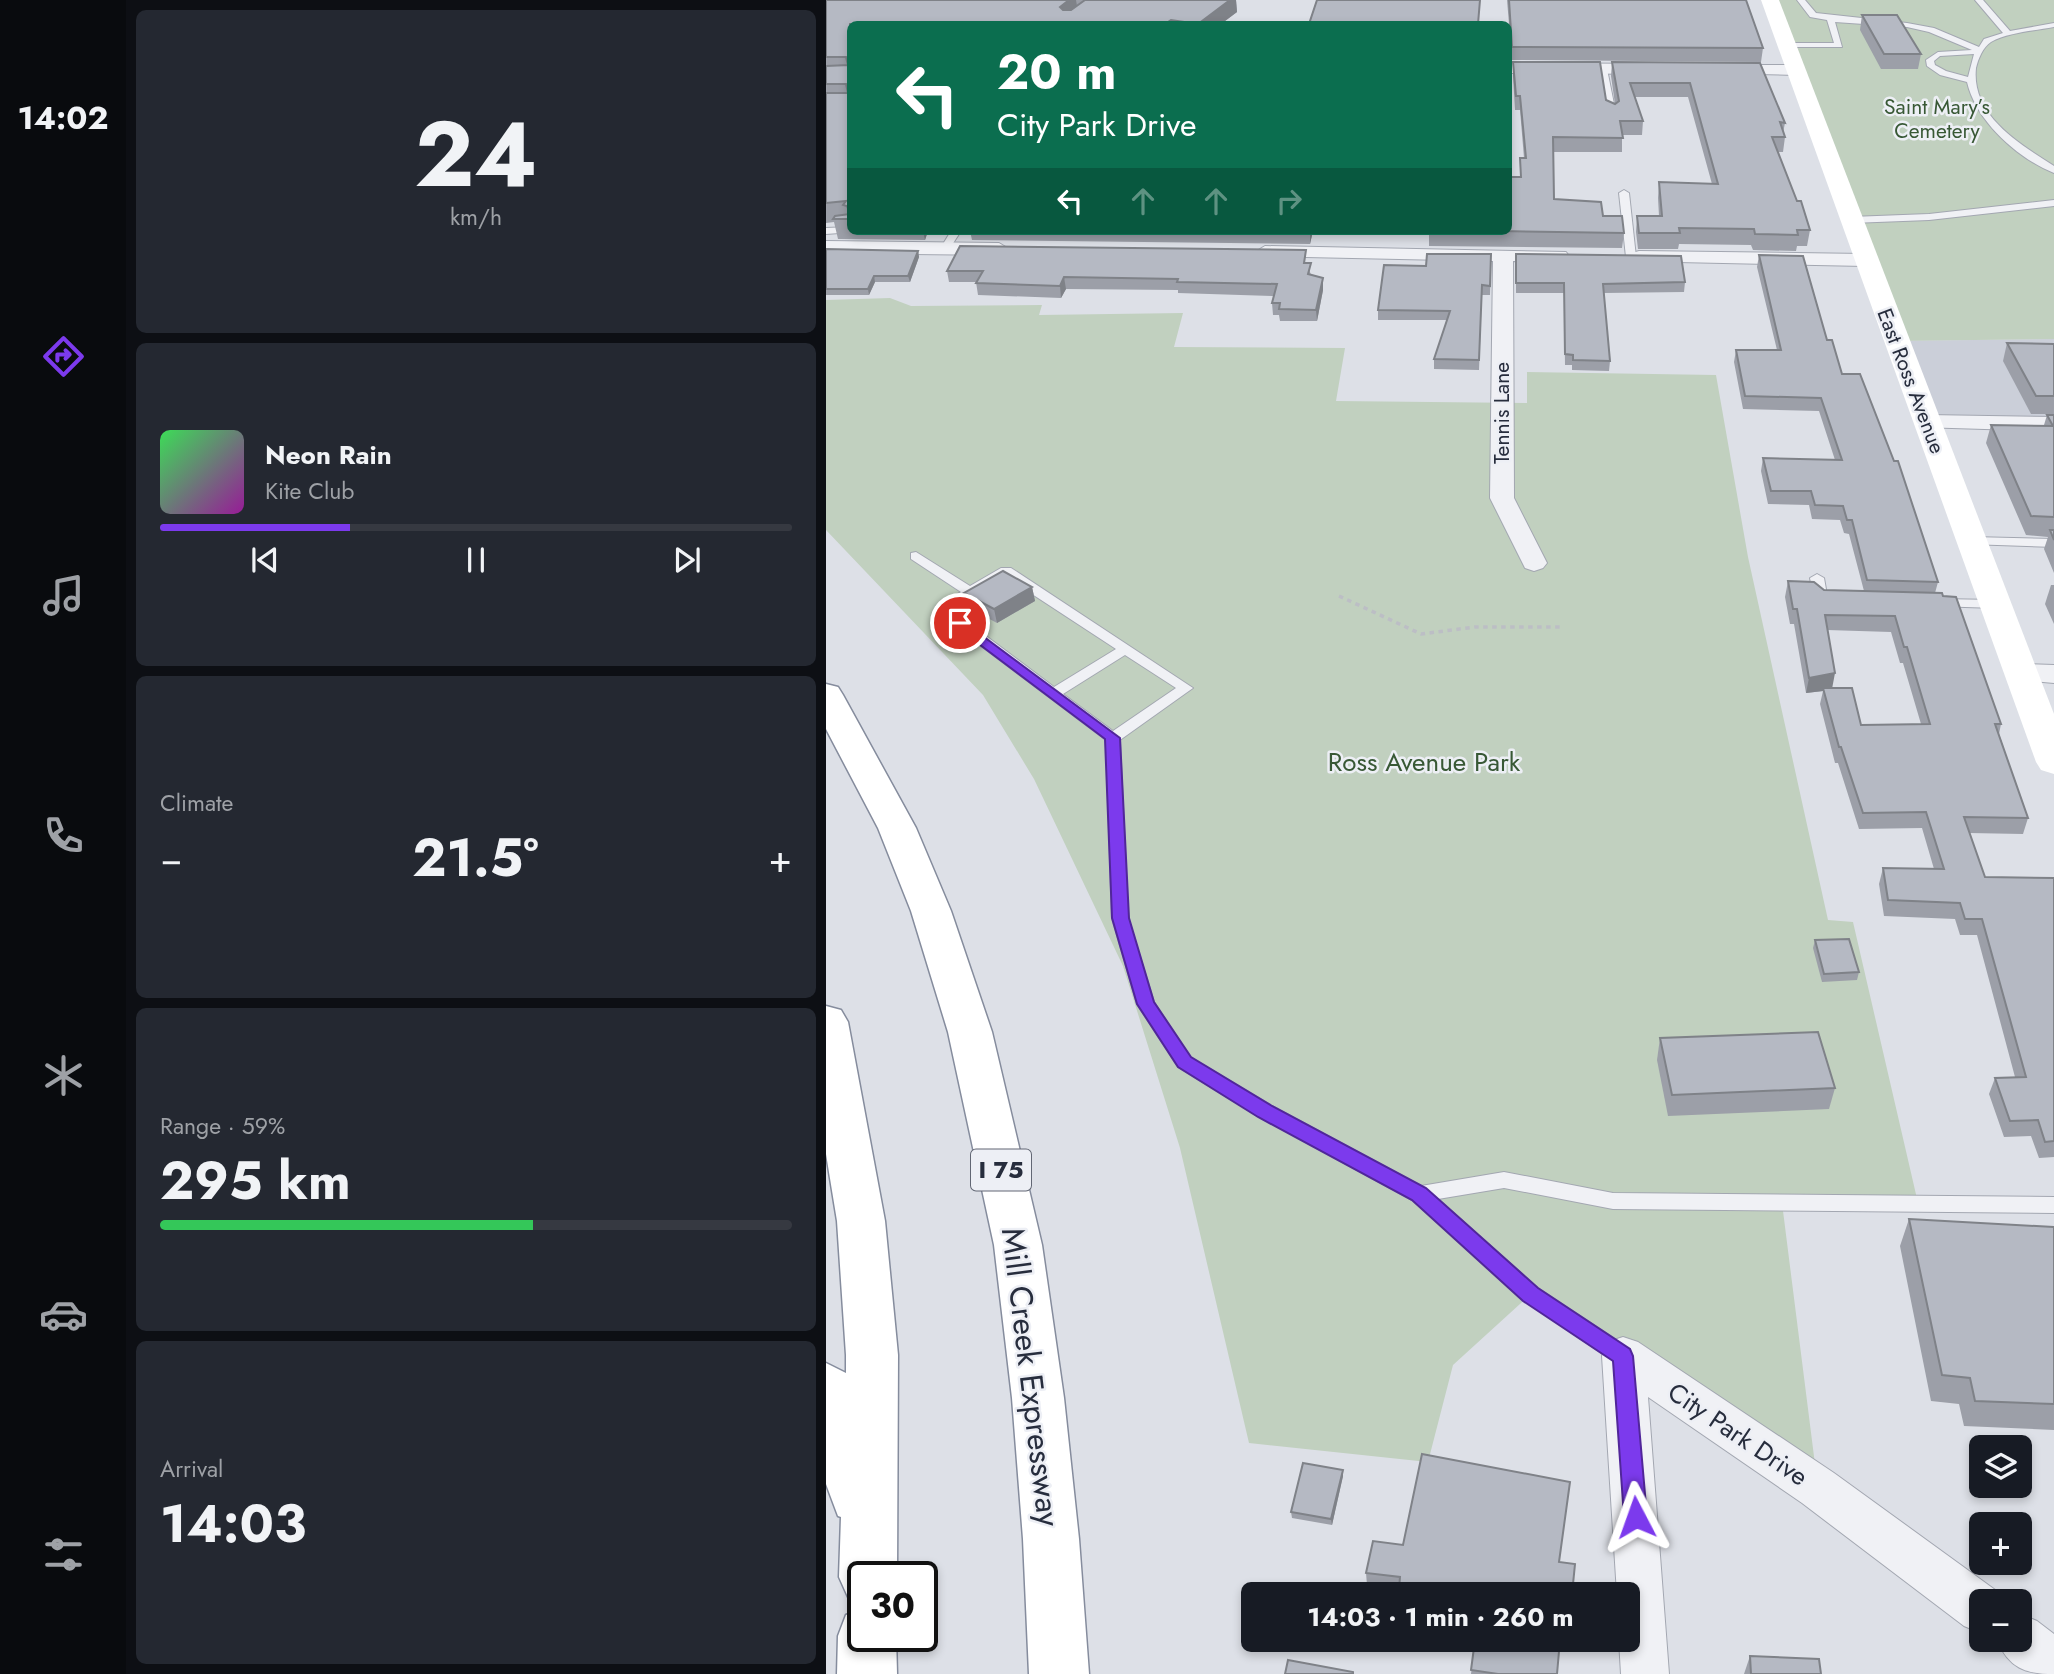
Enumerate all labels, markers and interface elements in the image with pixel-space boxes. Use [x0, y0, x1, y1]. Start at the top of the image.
text: 20 m [997, 37, 1116, 107]
icon: left [882, 49, 973, 140]
text: 24 [414, 89, 538, 220]
park label: Saint Mary’s Cemetery [1884, 92, 1990, 146]
text: 14:02 [17, 95, 109, 141]
text: City Park Drive [997, 102, 1196, 148]
icon: left [1051, 182, 1089, 220]
icon: ahead [1124, 182, 1162, 220]
icon: ahead [1197, 182, 1235, 220]
icon: right [1270, 182, 1308, 220]
text: km/h [450, 200, 502, 234]
street label: East Ross Avenue [1870, 304, 1953, 458]
icon: directions [39, 332, 88, 381]
street label: Tennis Lane [1487, 362, 1517, 464]
text: Neon Rain [265, 436, 392, 474]
text: Kite Club [265, 474, 354, 508]
icon: previous [246, 541, 284, 579]
icon: pause [457, 541, 495, 579]
icon: next [668, 541, 706, 579]
icon: music [39, 571, 88, 620]
pin [930, 593, 990, 653]
icon: arrive [941, 604, 979, 642]
park label: Ross Avenue Park [1328, 743, 1521, 781]
text: Climate [160, 786, 233, 820]
icon: phone [39, 811, 88, 860]
text: 21.5° [412, 820, 539, 896]
text: − [160, 831, 182, 886]
text: + [769, 831, 792, 886]
icon: climate [39, 1051, 88, 1100]
text: Range · 59% [160, 1109, 285, 1143]
text: 295 km [160, 1143, 351, 1219]
road number: I 75 [971, 1150, 1031, 1190]
street label: Mill Creek Expressway [990, 1225, 1072, 1530]
icon: car [39, 1290, 88, 1339]
street label: City Park Drive [1660, 1373, 1816, 1495]
map controls [1969, 1435, 2032, 1652]
button: layers [1969, 1435, 2032, 1498]
text: Arrival [160, 1452, 223, 1486]
position arrow [1599, 1480, 1673, 1554]
text: 14:03 [160, 1486, 306, 1562]
button: + [1969, 1512, 2032, 1575]
icon: filters [39, 1530, 88, 1579]
speed limit sign: 30 [847, 1561, 938, 1652]
button: − [1969, 1589, 2032, 1652]
text: 14:03 · 1 min · 260 m [1307, 1598, 1574, 1636]

